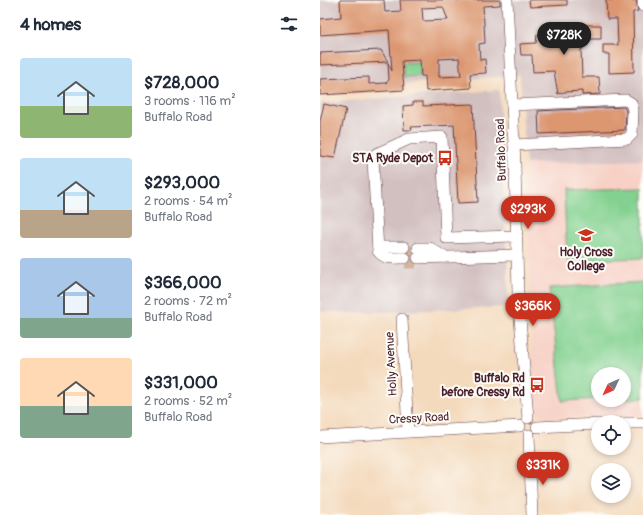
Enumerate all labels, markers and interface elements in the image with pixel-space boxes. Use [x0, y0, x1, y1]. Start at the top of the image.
icon: filters [278, 13, 300, 35]
text: 4 homes [20, 14, 81, 35]
pin: $728K [536, 22, 592, 56]
text: $728K [546, 27, 582, 43]
text: $728,000 [144, 72, 219, 93]
icon: home [52, 74, 100, 122]
text: 3 rooms · 116 m² [144, 93, 236, 109]
text: Buffalo Road [144, 109, 212, 125]
street label: Buffalo Road [493, 118, 510, 182]
bus stop icon: STA Ryde Depot [436, 149, 454, 167]
place label: STA Ryde Depot [352, 151, 434, 166]
text: $293,000 [144, 172, 220, 193]
icon: home [52, 174, 100, 222]
text: 2 rooms · 54 m² [144, 193, 232, 209]
pin: $293K [500, 196, 556, 230]
text: $293K [510, 201, 546, 217]
text: Buffalo Road [144, 209, 212, 225]
school or university icon: Holy Cross College [577, 226, 595, 244]
place label: Holy Cross College [559, 245, 613, 274]
text: $366,000 [144, 272, 222, 293]
icon: home [52, 274, 100, 322]
text: 2 rooms · 72 m² [144, 293, 232, 309]
pin: $366K [505, 293, 561, 327]
text: $366K [514, 298, 552, 314]
text: Buffalo Road [144, 309, 212, 325]
street label: Holly Avenue [382, 331, 401, 397]
north arrow [591, 367, 631, 407]
map controls [591, 367, 631, 503]
place label: Buffalo Rd before Cressy Rd [441, 371, 525, 400]
text: $331,000 [144, 372, 218, 393]
icon: home [52, 374, 100, 422]
bus stop icon: Buffalo Rd before Cressy Rd [528, 376, 546, 394]
text: 2 rooms · 52 m² [144, 393, 232, 409]
text: Buffalo Road [144, 409, 212, 425]
street label: Cressy Road [388, 409, 450, 428]
button: locate [591, 415, 631, 455]
pin: $331K [515, 452, 571, 486]
text: $331K [526, 457, 560, 473]
button: layers [591, 463, 631, 503]

